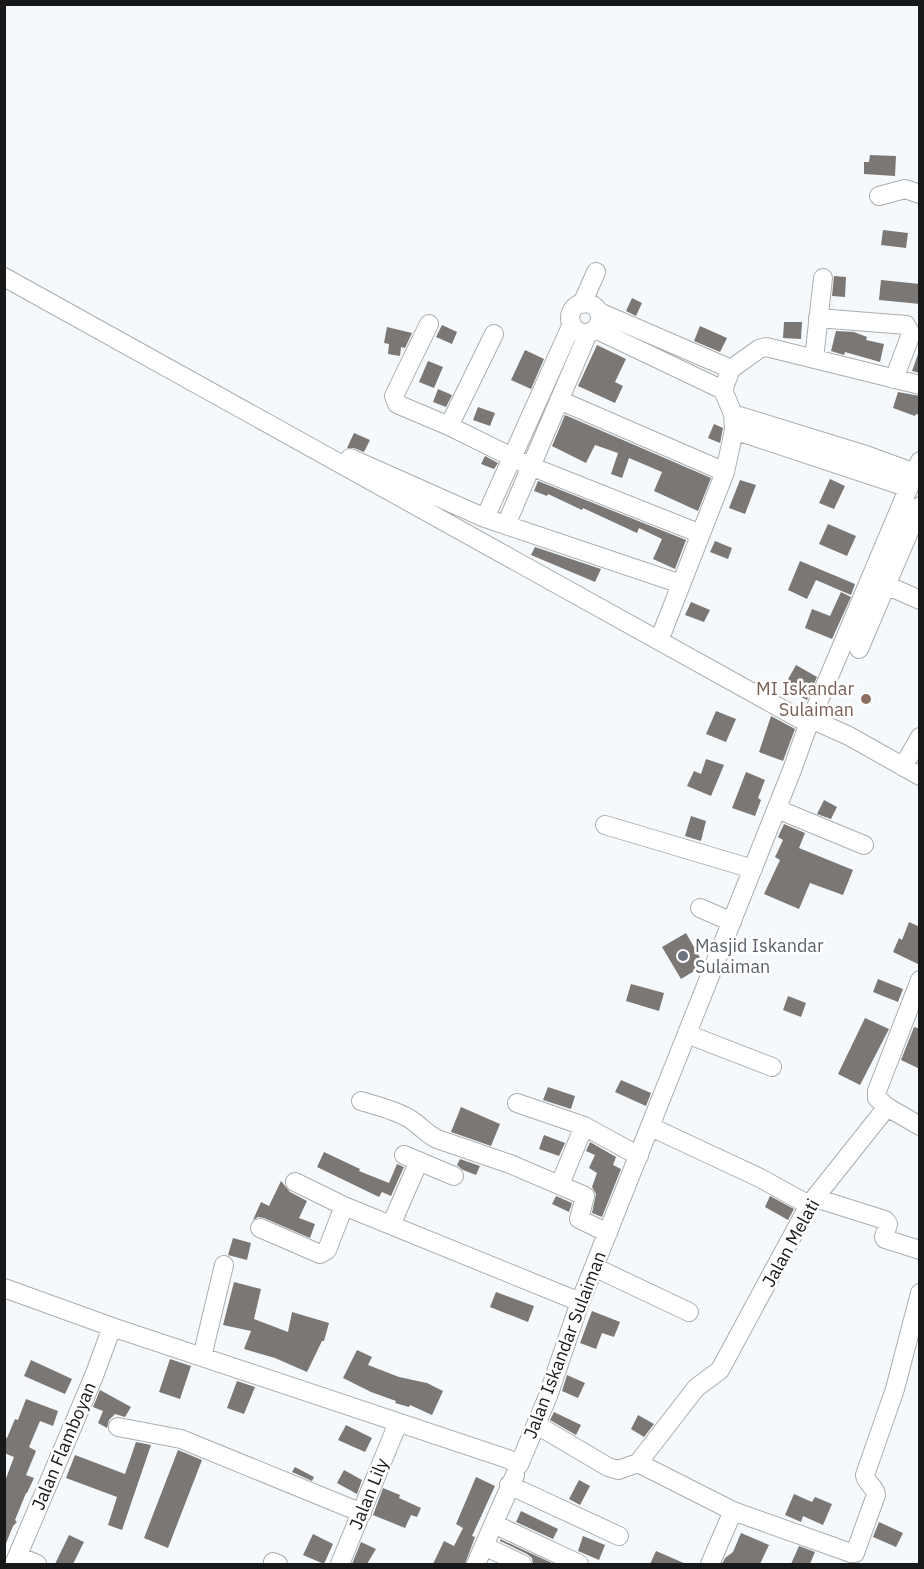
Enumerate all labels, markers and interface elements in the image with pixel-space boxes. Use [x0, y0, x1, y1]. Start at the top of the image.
place label: MI Iskandar Sulaiman [756, 677, 854, 721]
marker: MI Iskandar Sulaiman [859, 692, 873, 706]
place label: Masjid Iskandar Sulaiman [695, 934, 824, 978]
marker: Masjid Iskandar Sulaiman [676, 949, 690, 963]
street label: Jalan Melati [757, 1194, 824, 1291]
street label: Jalan Iskandar Sulaiman [518, 1248, 611, 1442]
street label: Jalan Flamboyan [26, 1378, 101, 1513]
street label: Jalan Lily [344, 1455, 393, 1533]

